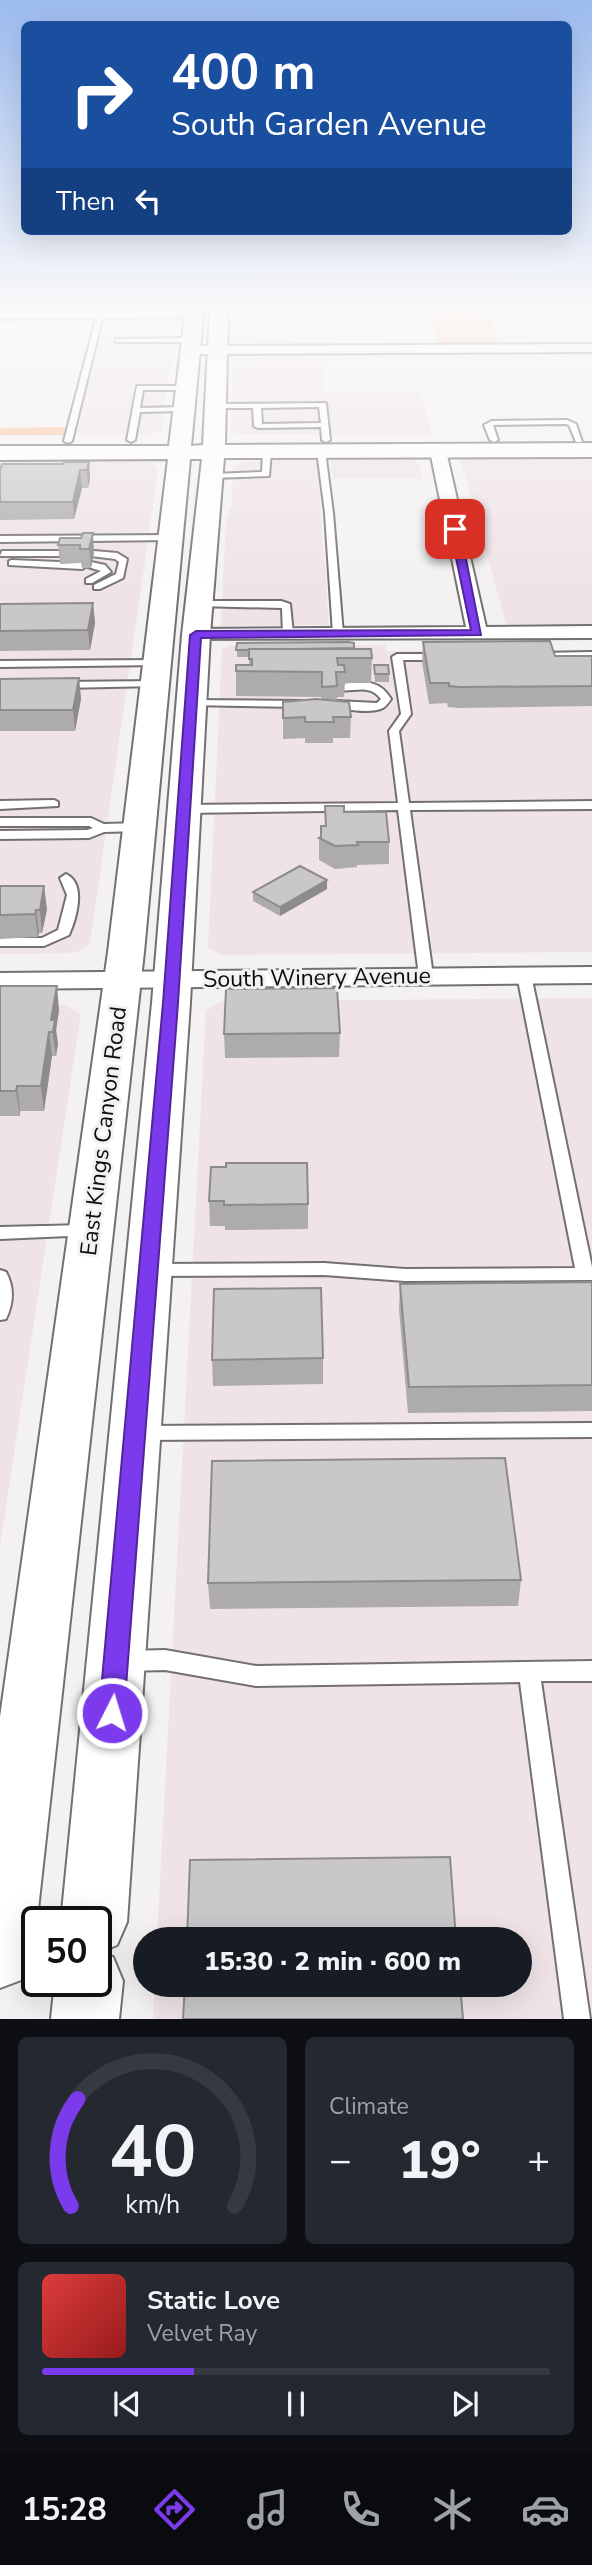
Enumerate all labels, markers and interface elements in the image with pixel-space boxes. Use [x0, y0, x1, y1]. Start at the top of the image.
text: 400 m [171, 39, 315, 106]
icon: right [56, 49, 147, 140]
text: South Garden Avenue [171, 103, 486, 146]
icon: left [129, 182, 167, 220]
text: Then [56, 184, 115, 219]
pin [425, 499, 485, 559]
icon: arrive [436, 510, 474, 548]
street label: South Winery Avenue [203, 960, 431, 995]
street label: East Kings Canyon Road [73, 1005, 134, 1257]
position arrow [75, 1676, 149, 1750]
speed limit sign: 50 [21, 1906, 112, 1997]
text: 15:30 · 2 min · 600 m [204, 1944, 461, 1979]
text: Climate [329, 2091, 409, 2122]
text: 40 [109, 2103, 196, 2203]
text: 19° [398, 2125, 481, 2196]
text: − [329, 2135, 352, 2186]
text: + [527, 2135, 550, 2186]
text: km/h [125, 2188, 180, 2222]
text: Static Love [147, 2283, 280, 2318]
text: Velvet Ray [147, 2318, 257, 2349]
icon: previous [108, 2385, 146, 2423]
icon: pause [277, 2385, 315, 2423]
icon: next [446, 2385, 484, 2423]
icon: directions [150, 2485, 199, 2534]
icon: music [243, 2485, 292, 2534]
icon: phone [336, 2485, 385, 2534]
icon: climate [428, 2485, 477, 2534]
icon: car [521, 2485, 570, 2534]
text: 15:28 [22, 2488, 107, 2531]

